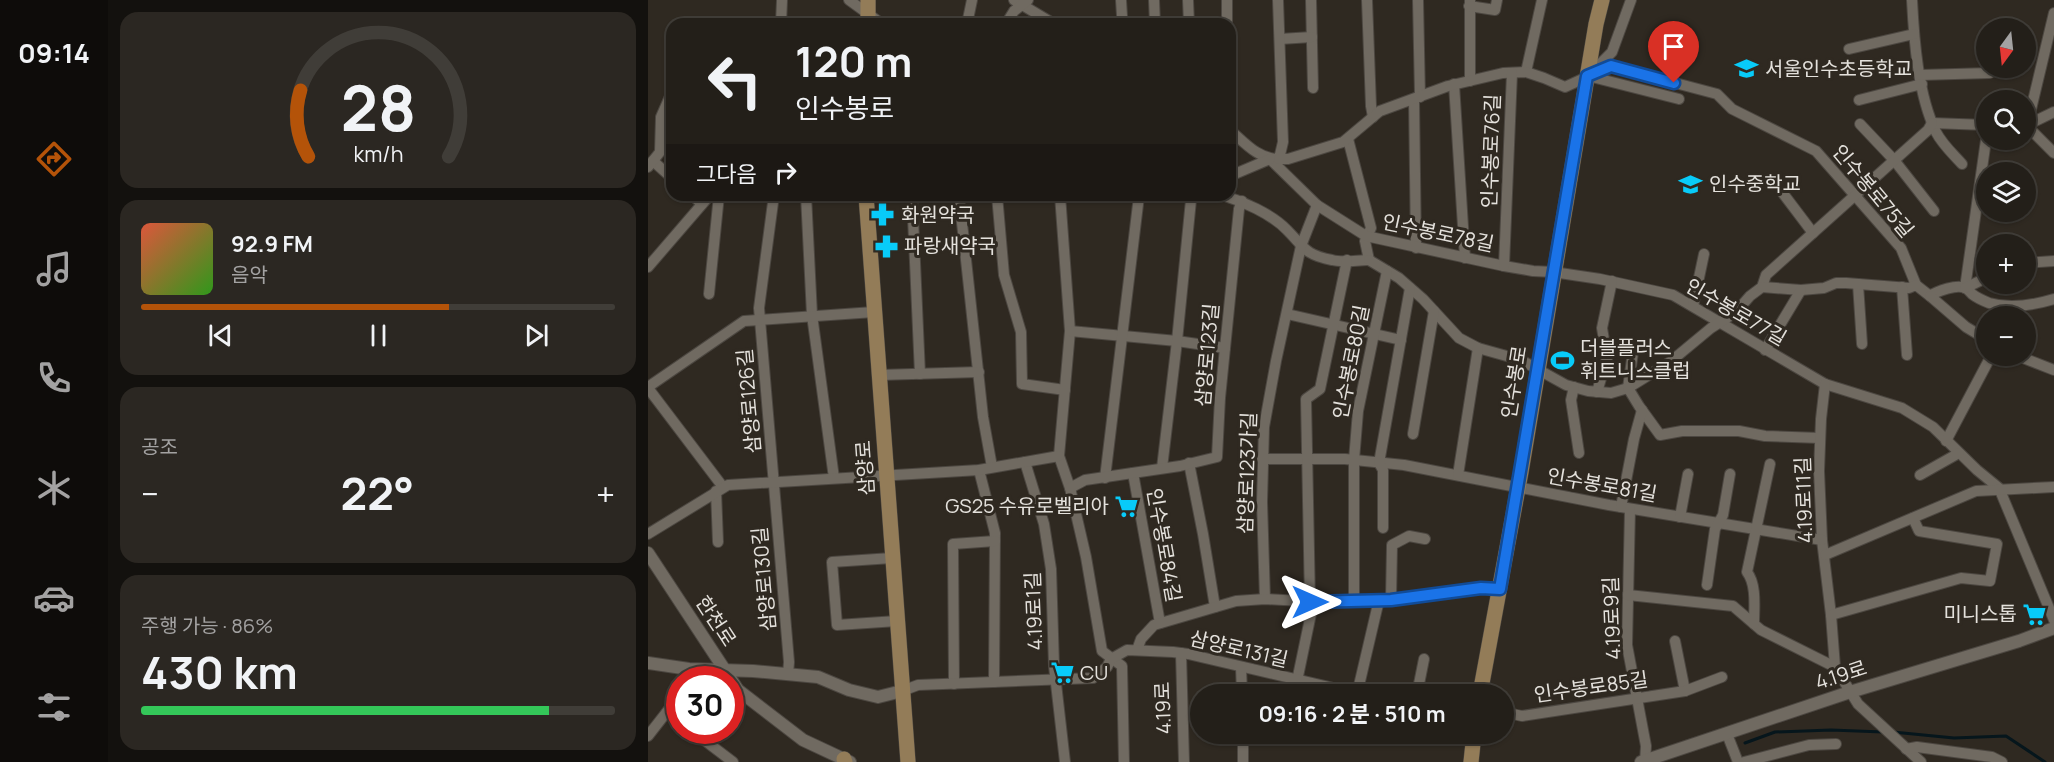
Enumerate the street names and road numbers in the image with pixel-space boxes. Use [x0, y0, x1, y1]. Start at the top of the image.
street label: 인수봉로76길 [1475, 93, 1506, 209]
street label: 인수봉로75길 [1827, 138, 1920, 243]
street label: 인수봉로78길 [1380, 207, 1496, 258]
street label: 인수봉로77길 [1681, 272, 1792, 351]
street label: 삼양로123길 [1189, 302, 1224, 408]
street label: 인수봉로80길 [1326, 302, 1375, 421]
street label: 인수봉로 [1494, 343, 1533, 420]
street label: 삼양로126길 [730, 347, 767, 455]
street label: 삼양로123가길 [1231, 411, 1262, 535]
street label: 삼양로 [849, 440, 880, 497]
street label: 4.19로11길 [1788, 456, 1819, 544]
street label: 인수봉로81길 [1545, 462, 1659, 507]
street label: 인수봉로84길 [1141, 486, 1188, 604]
street label: 삼양로130길 [745, 526, 782, 632]
street label: 4.19로1길 [1019, 571, 1048, 651]
street label: 4.19로9길 [1597, 576, 1626, 660]
street label: 한천로 [690, 590, 743, 651]
street label: 삼양로131길 [1187, 624, 1291, 673]
street label: 4.19로 [1812, 654, 1870, 696]
street label: 인수봉로85길 [1532, 665, 1650, 708]
street label: 4.19로 [1148, 681, 1177, 735]

